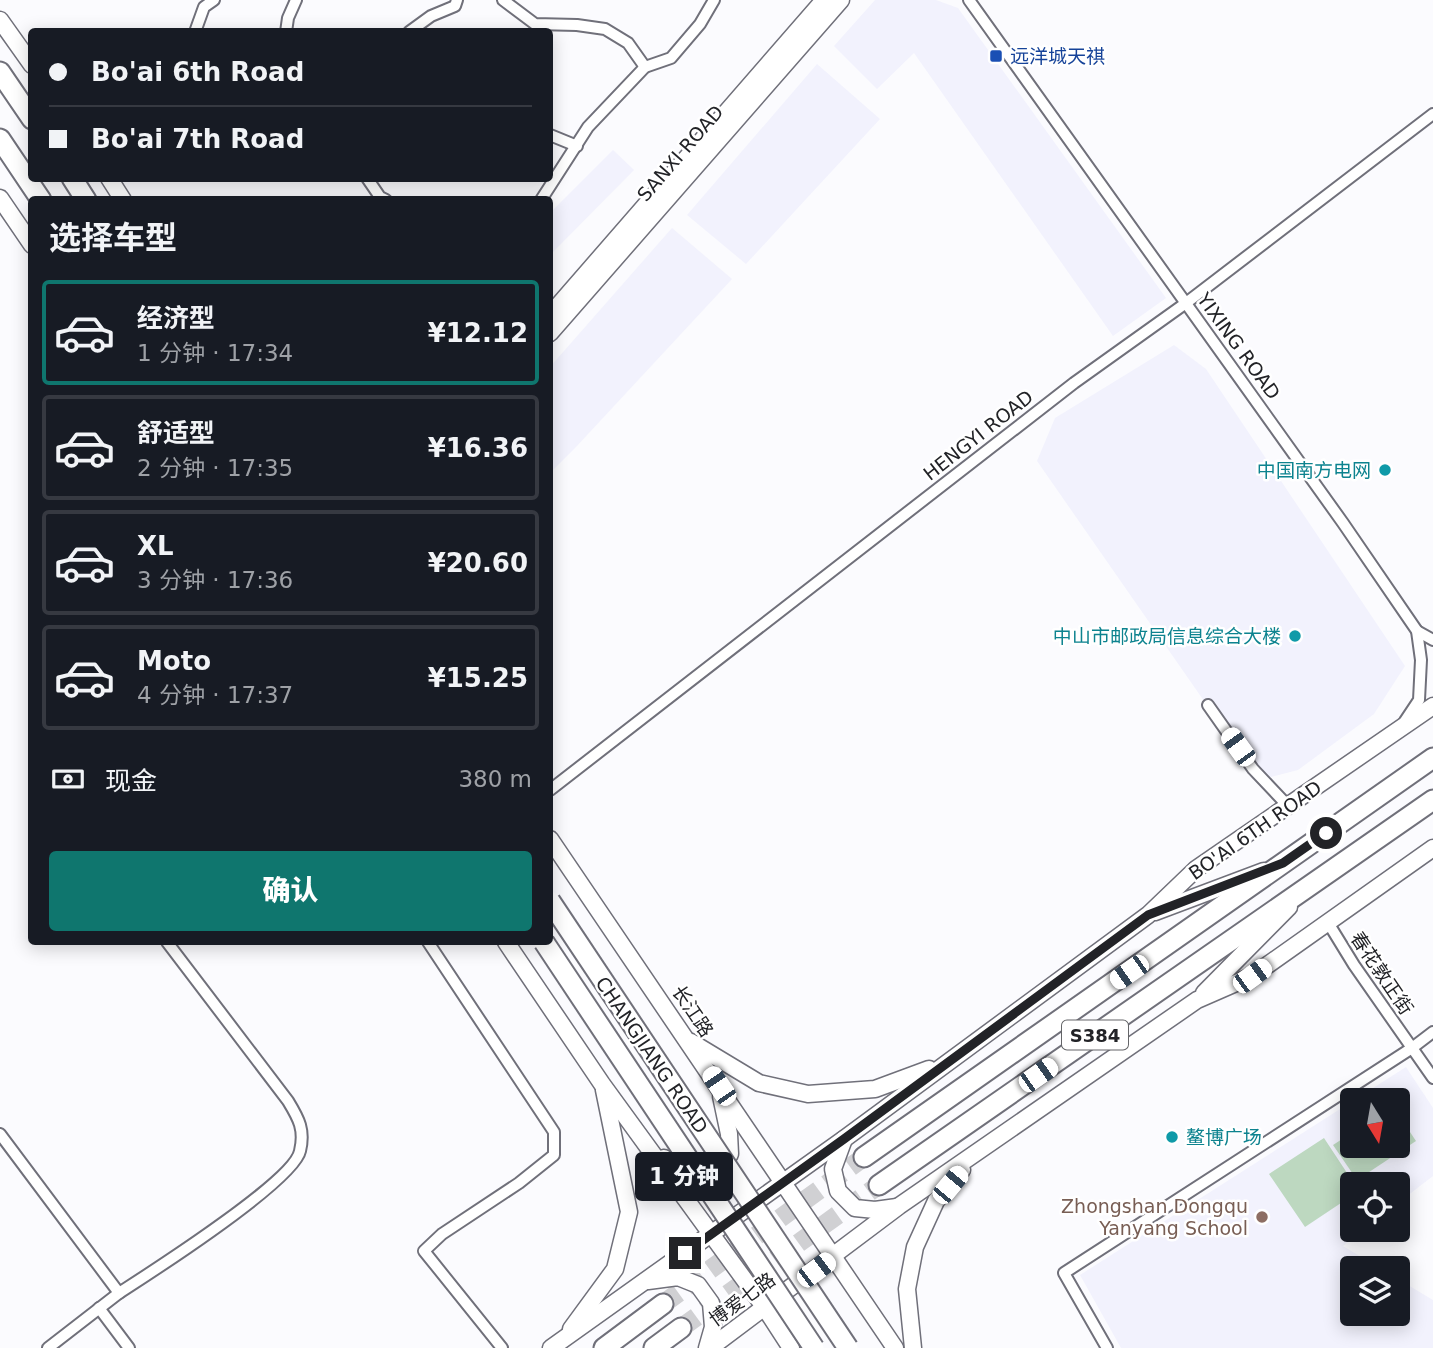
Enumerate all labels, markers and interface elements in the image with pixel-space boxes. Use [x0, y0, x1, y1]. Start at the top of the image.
place label: 远洋城天祺 [1010, 45, 1105, 67]
marker: 远洋城天祺 [988, 48, 1004, 64]
text: Bo'ai 6th Road [91, 57, 304, 87]
street label: SANXI ROAD [632, 101, 728, 205]
text: Bo'ai 7th Road [91, 124, 304, 154]
text: 选择车型 [49, 219, 177, 257]
street label: YIXING ROAD [1192, 288, 1285, 404]
icon: car [53, 301, 116, 364]
text: 经济型 [137, 303, 215, 333]
text: ¥12.12 [428, 318, 528, 348]
text: 1 分钟 · 17:34 [137, 340, 293, 366]
street label: HENGYI ROAD [919, 385, 1037, 485]
icon: car [53, 416, 116, 479]
text: 舒适型 [137, 418, 215, 448]
text: ¥16.36 [428, 433, 528, 463]
text: 2 分钟 · 17:35 [137, 455, 293, 481]
place label: 中国南方电网 [1257, 459, 1371, 481]
marker: 中国南方电网 [1377, 462, 1393, 478]
icon: car [53, 531, 116, 594]
text: XL [137, 531, 174, 561]
text: ¥20.60 [428, 548, 528, 578]
text: 3 分钟 · 17:36 [137, 567, 293, 593]
place label: 中山市邮政局信息综合大楼 [1053, 625, 1281, 647]
marker: 中山市邮政局信息综合大楼 [1287, 628, 1303, 644]
icon: car [53, 646, 116, 709]
text: Moto [137, 646, 211, 676]
text: ¥15.25 [428, 663, 528, 693]
text: 4 分钟 · 17:37 [137, 682, 293, 708]
car [1218, 724, 1259, 770]
icon: cash [49, 760, 87, 798]
text: 现金 [105, 766, 157, 796]
text: 380 m [458, 766, 532, 792]
street label: BO'AI 6TH ROAD [1184, 776, 1326, 884]
route start [1310, 817, 1342, 849]
button: 确认 [49, 851, 532, 931]
street label: 春花敦正街 [1346, 927, 1418, 1019]
car [1106, 951, 1153, 993]
car [1229, 955, 1276, 997]
street label: CHANGJIANG ROAD [591, 973, 713, 1137]
street label: 长江路 [668, 981, 718, 1041]
road number: S384 [1062, 1020, 1128, 1050]
car [1015, 1054, 1062, 1096]
car [699, 1063, 740, 1109]
north arrow [1340, 1088, 1410, 1158]
map controls [1340, 1088, 1410, 1326]
place label: 鳌博广场 [1186, 1126, 1262, 1148]
marker: 鳌博广场 [1164, 1129, 1180, 1145]
callout: 1 分钟 [636, 1152, 734, 1200]
car [929, 1162, 972, 1208]
text: 1 分钟 [649, 1163, 719, 1189]
button: locate [1340, 1172, 1410, 1242]
place label: Zhongshan Dongqu Yanyang School [1061, 1195, 1248, 1239]
marker: Zhongshan Dongqu Yanyang School [1254, 1209, 1270, 1225]
route end [669, 1237, 701, 1269]
car [793, 1249, 840, 1291]
button: layers [1340, 1256, 1410, 1326]
street label: 博爱七路 [705, 1268, 779, 1330]

